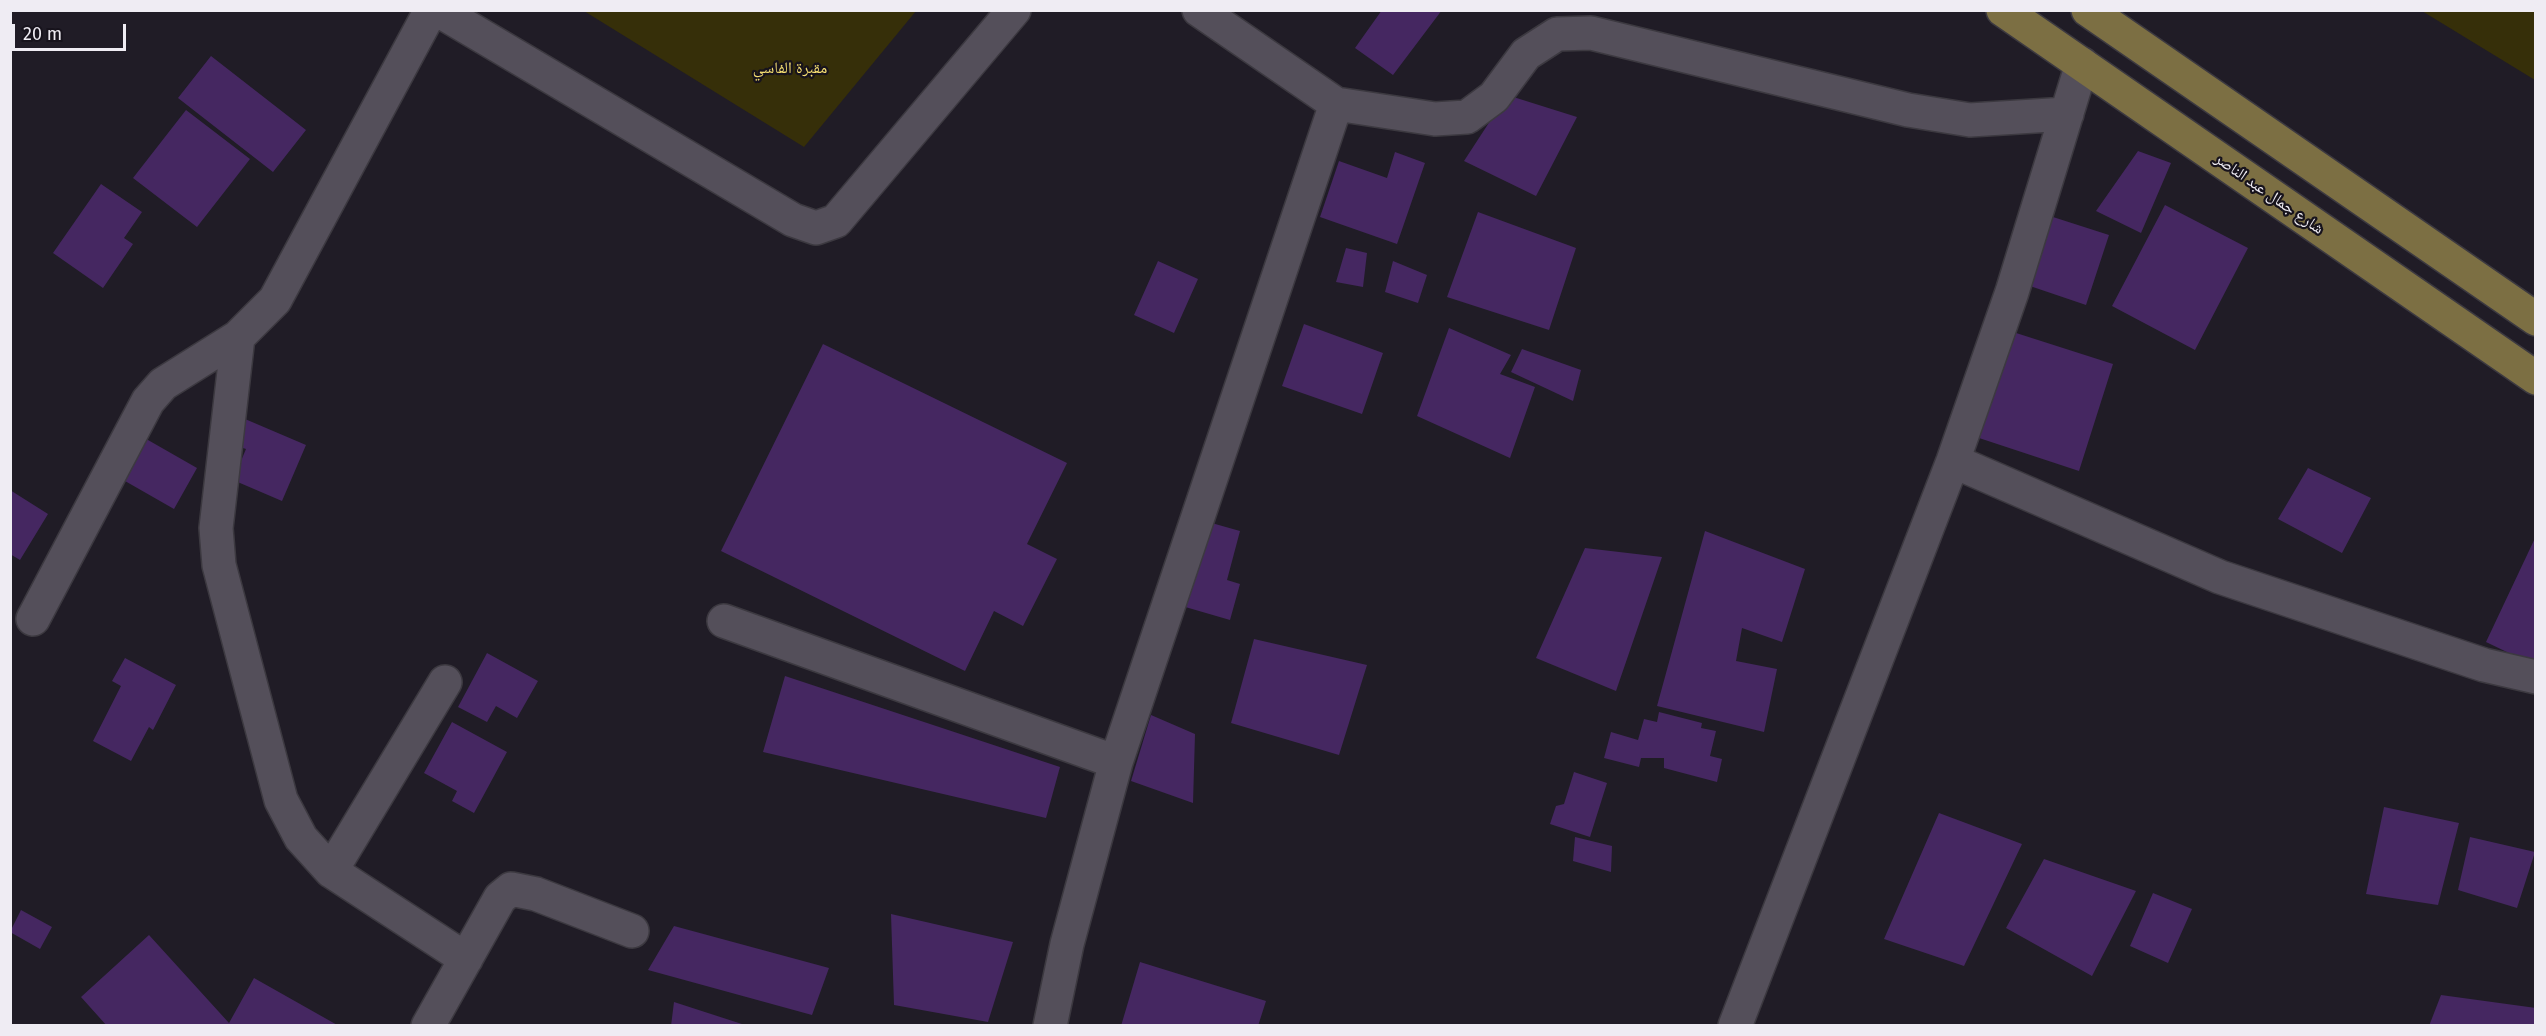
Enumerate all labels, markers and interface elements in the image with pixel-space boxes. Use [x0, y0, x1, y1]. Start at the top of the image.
scale bar [15, 12, 129, 50]
text: 20 m [23, 23, 62, 45]
park label: مقبرة الفاسي [753, 59, 827, 79]
street label: شارع جمال عبد الناصر [2211, 149, 2327, 239]

